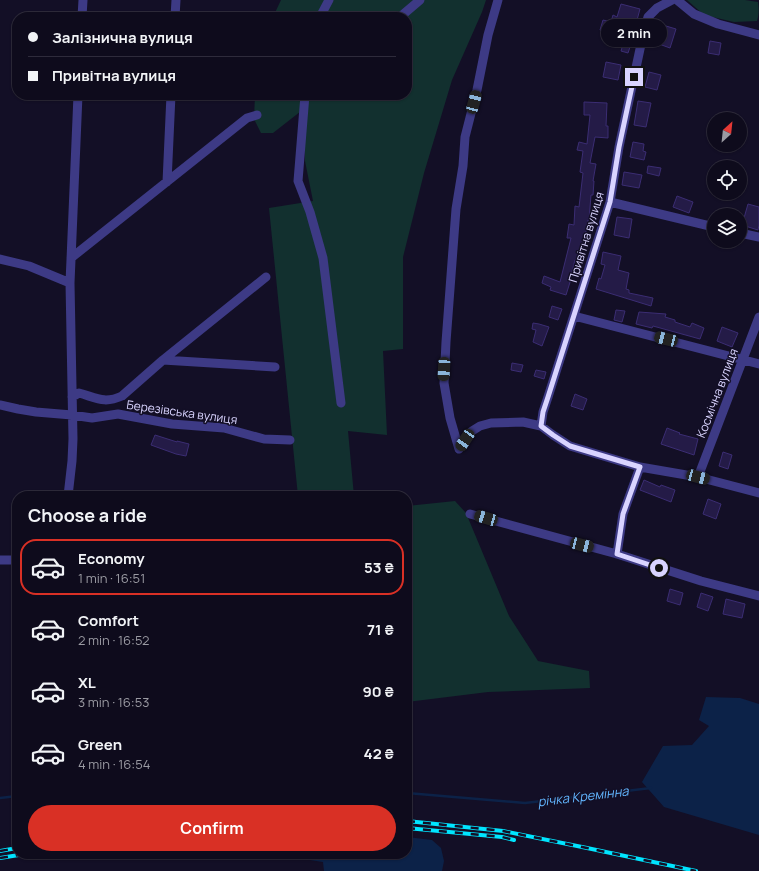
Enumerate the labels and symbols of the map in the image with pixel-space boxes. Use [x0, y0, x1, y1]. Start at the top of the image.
callout: 2 min [601, 19, 667, 47]
route end [625, 68, 643, 86]
car [465, 89, 483, 115]
north arrow [707, 112, 747, 152]
street label: Привітна вулиця [564, 190, 608, 284]
car [653, 330, 679, 348]
street label: Космічна вулиця [692, 346, 742, 440]
car [437, 357, 451, 381]
street label: Березівська вулиця [125, 396, 239, 428]
car [453, 427, 477, 453]
car [685, 468, 711, 486]
car [473, 509, 499, 527]
car [569, 536, 595, 554]
route start [650, 559, 668, 577]
water label: річка Кремінна [536, 781, 630, 811]

